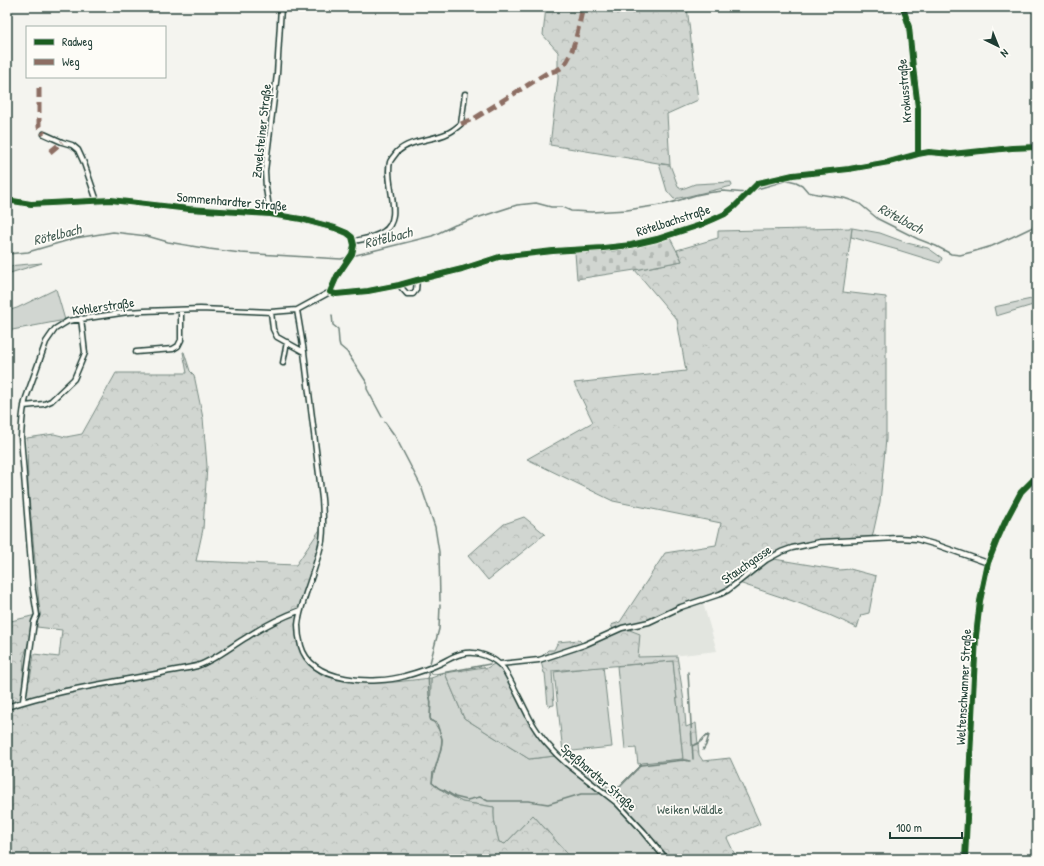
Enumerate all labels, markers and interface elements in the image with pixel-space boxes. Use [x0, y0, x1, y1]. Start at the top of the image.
legend [26, 26, 166, 78]
north arrow [978, 26, 1018, 66]
text: Radweg [62, 33, 93, 50]
text: N [998, 46, 1012, 61]
text: Weg [62, 53, 80, 70]
street label: Krokusstraße [892, 58, 916, 124]
street label: Zavelsteiner Straße [247, 83, 275, 179]
street label: Sommenhardter Straße [176, 187, 288, 215]
water label: Rötelbach [875, 198, 928, 238]
street label: Rötelbachstraße [634, 200, 712, 240]
water label: Rötelbach [31, 219, 84, 249]
water label: Rötelbach [362, 222, 415, 252]
street label: Kohlerstraße [71, 293, 135, 319]
street label: Stauchgasse [717, 540, 775, 588]
street label: Weltenschwanner Straße [951, 628, 975, 746]
street label: Speßhardter Straße [557, 739, 641, 815]
park label: Weiken Wäldle [657, 800, 723, 818]
scale bar [890, 814, 962, 840]
text: 100 m [896, 819, 922, 836]

